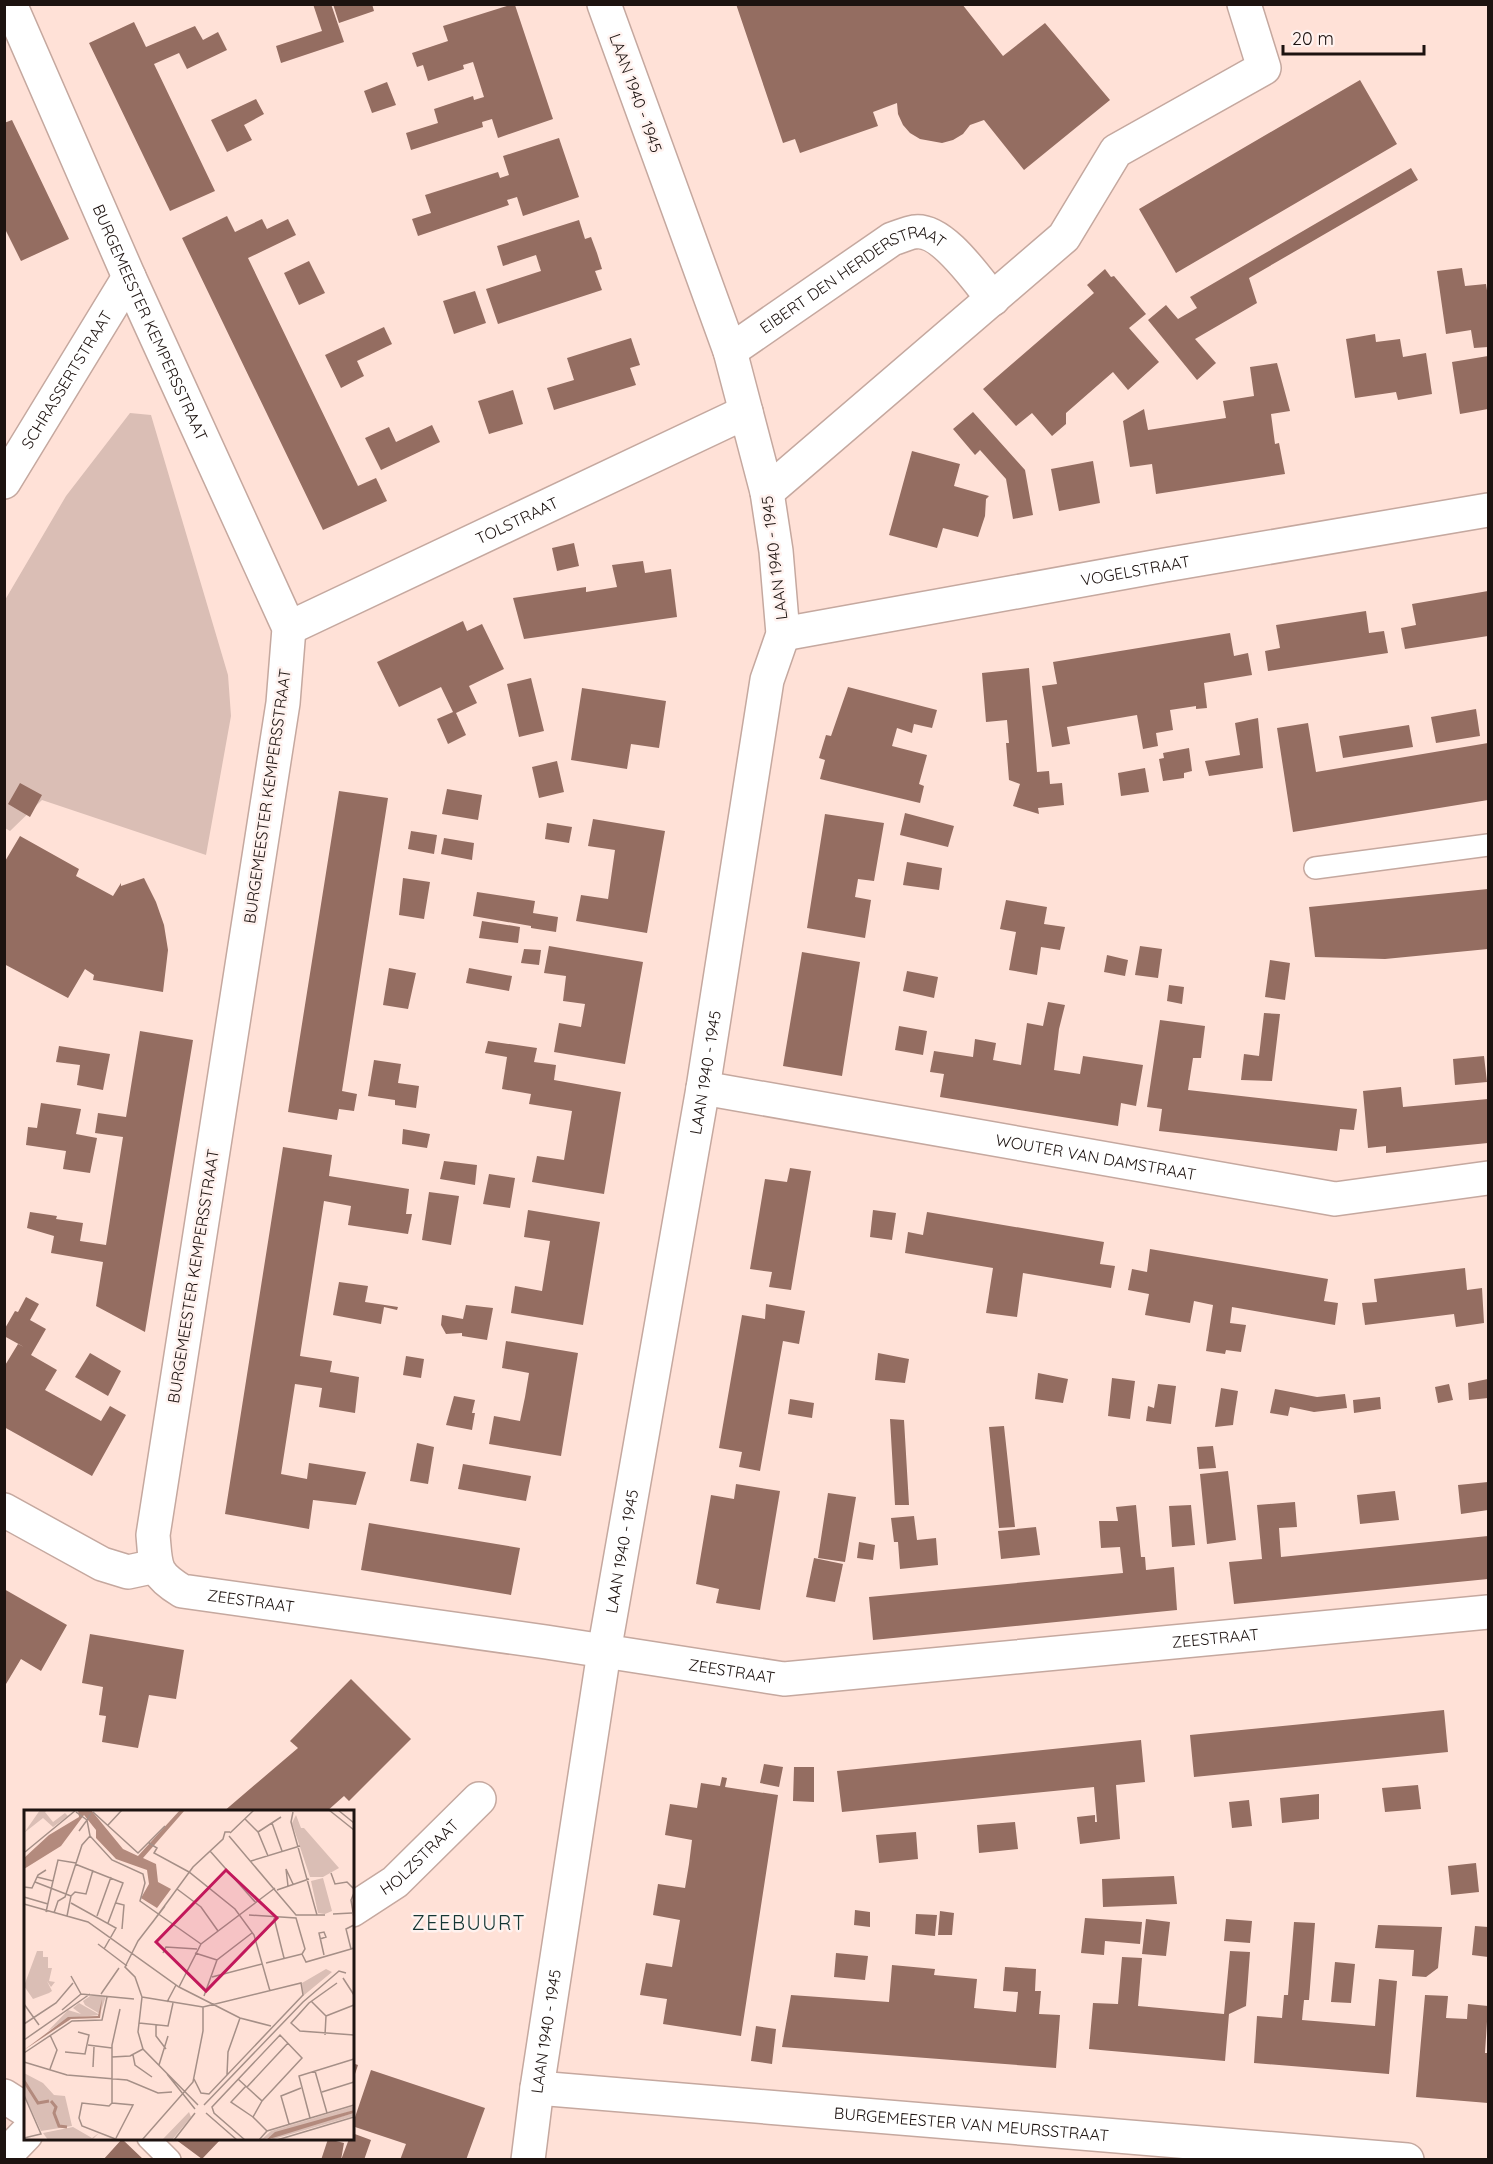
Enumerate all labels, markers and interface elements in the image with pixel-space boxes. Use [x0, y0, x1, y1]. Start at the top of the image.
scale bar [1283, 18, 1424, 56]
text: 20 m [1292, 27, 1334, 50]
street label: LAAN 1940 - 1945 [605, 31, 667, 155]
street label: BURGEMEESTER KEMPERSSTRAAT [88, 201, 212, 444]
street label: EIBERT DEN HERDERSTRAAT [756, 221, 951, 337]
street label: SCHRASSERTSTRAAT [17, 306, 116, 452]
street label: TOLSTRAAT [472, 492, 562, 548]
street label: LAAN 1940 - 1945 [756, 495, 792, 621]
street label: VOGELSTRAAT [1079, 551, 1192, 590]
street label: BURGEMEESTER KEMPERSSTRAAT [239, 667, 295, 925]
street label: LAAN 1940 - 1945 [685, 1009, 725, 1136]
street label: WOUTER VAN DAMSTRAAT [994, 1130, 1198, 1185]
street label: BURGEMEESTER KEMPERSSTRAAT [163, 1147, 223, 1405]
street label: LAAN 1940 - 1945 [601, 1488, 642, 1615]
street label: ZEESTRAAT [206, 1585, 296, 1617]
street label: ZEESTRAAT [1171, 1624, 1260, 1652]
street label: ZEESTRAAT [687, 1654, 777, 1688]
inset map [24, 1810, 354, 2140]
street label: HOLZSTRAAT [376, 1815, 463, 1899]
district label: ZEEBUURT [412, 1910, 526, 1935]
street label: LAAN 1940 - 1945 [526, 1968, 565, 2094]
street label: BURGEMEESTER VAN MEURSSTRAAT [833, 2103, 1110, 2145]

